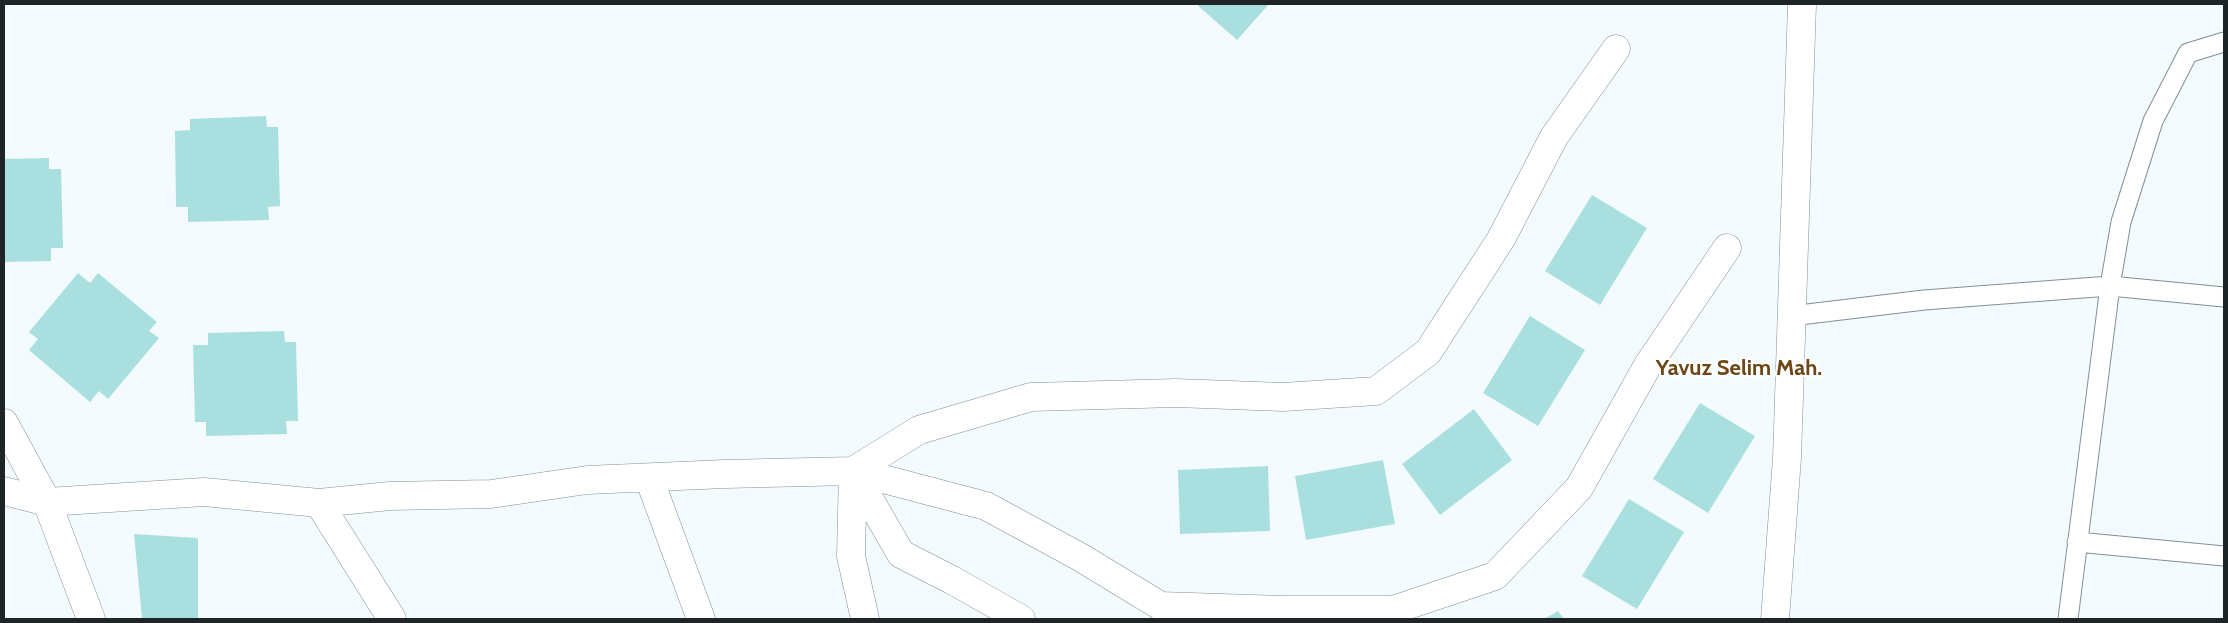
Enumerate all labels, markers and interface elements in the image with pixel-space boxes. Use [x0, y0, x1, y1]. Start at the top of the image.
district label: Yavuz Selim Mah. [1656, 356, 1822, 382]

